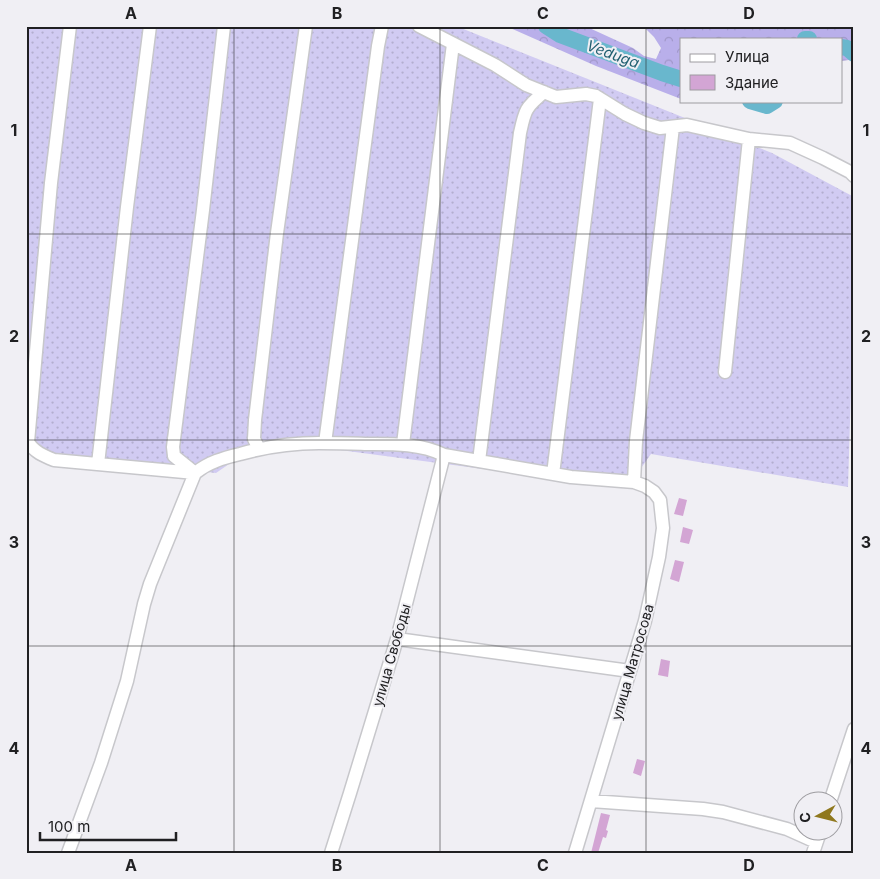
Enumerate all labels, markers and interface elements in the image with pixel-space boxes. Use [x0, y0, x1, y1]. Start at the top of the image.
text: A [125, 3, 137, 23]
text: B [332, 3, 342, 23]
text: C [537, 3, 549, 23]
text: D [743, 3, 755, 23]
water label: Veduga [584, 36, 642, 72]
legend [680, 38, 842, 102]
text: Улица [725, 47, 769, 66]
text: Здание [725, 73, 779, 92]
text: 1 [11, 120, 17, 140]
text: 1 [863, 120, 869, 140]
text: 2 [9, 326, 19, 346]
text: 2 [861, 326, 871, 346]
text: 3 [9, 532, 19, 552]
text: 3 [861, 532, 871, 552]
street label: улица Свободы [368, 602, 414, 708]
street label: улица Матросова [607, 602, 657, 722]
text: 4 [9, 738, 20, 758]
text: 4 [861, 738, 872, 758]
north arrow [792, 792, 842, 842]
scale bar [40, 809, 176, 841]
text: С [796, 811, 814, 824]
text: 100 m [48, 817, 90, 836]
text: A [125, 855, 137, 875]
text: B [332, 855, 342, 875]
text: C [537, 855, 549, 875]
text: D [743, 855, 755, 875]

